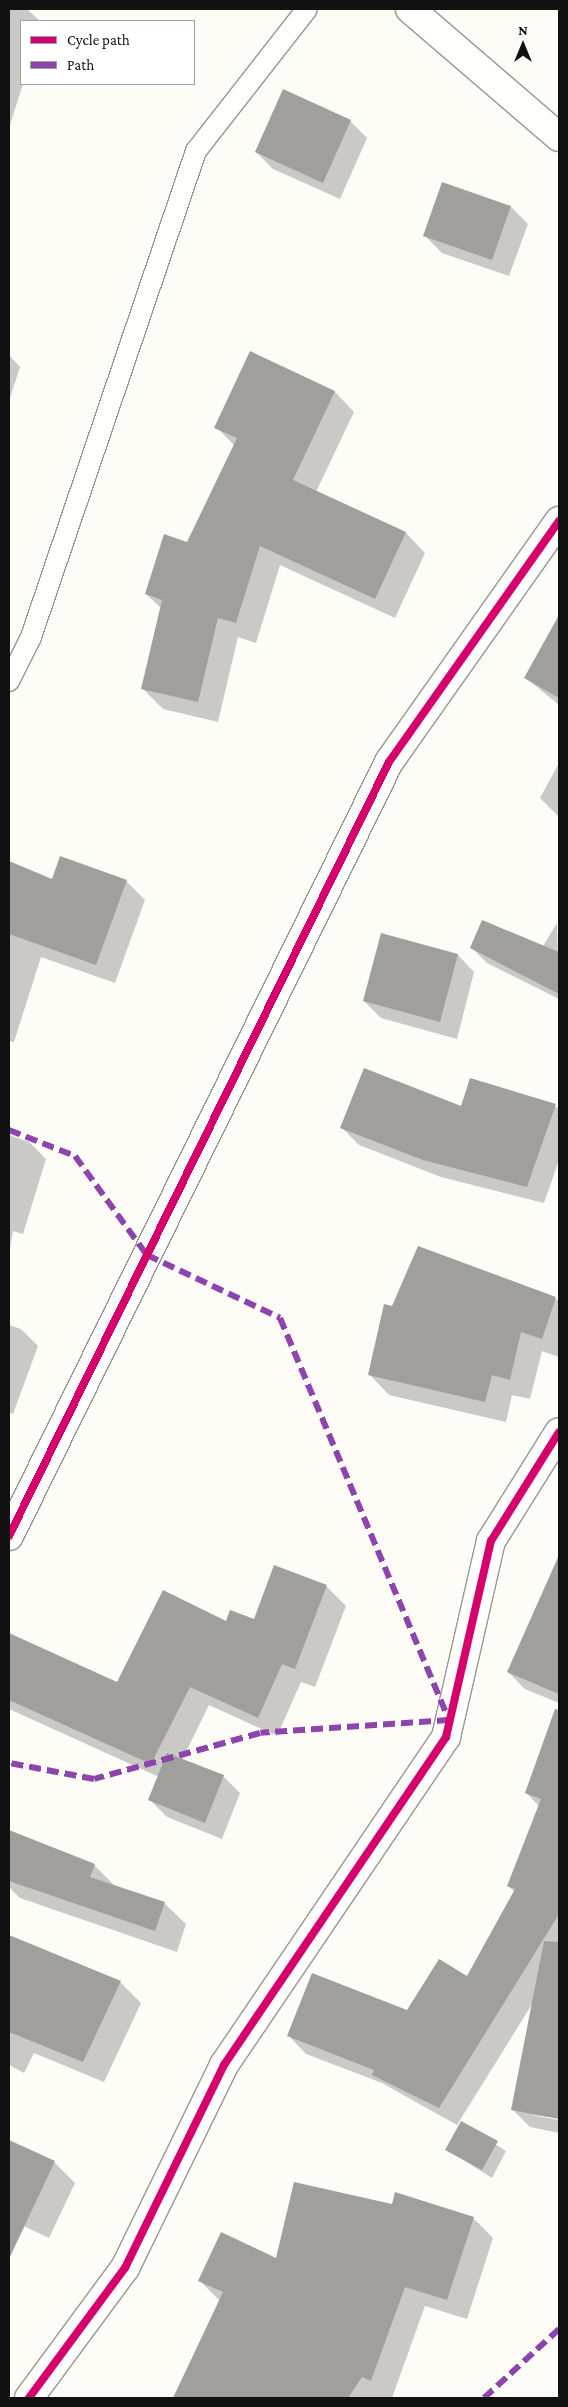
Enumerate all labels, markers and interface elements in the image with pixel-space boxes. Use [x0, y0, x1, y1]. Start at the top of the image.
legend [20, 20, 195, 85]
north arrow [498, 20, 548, 70]
text: N [518, 22, 528, 38]
text: Cycle path [67, 32, 130, 48]
text: Path [67, 57, 94, 73]

